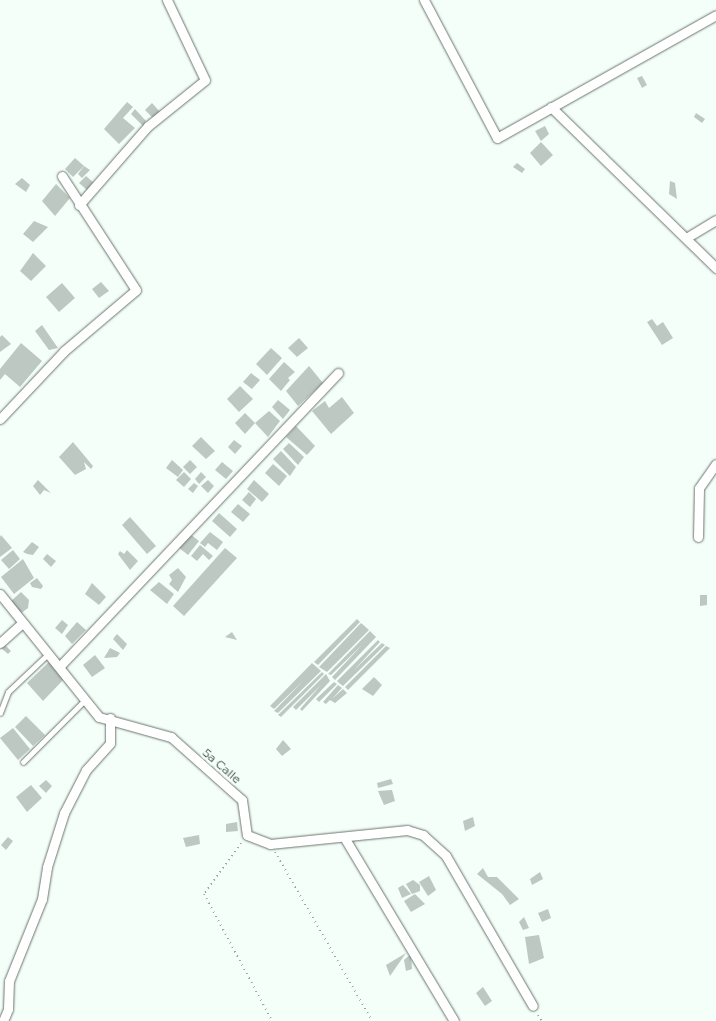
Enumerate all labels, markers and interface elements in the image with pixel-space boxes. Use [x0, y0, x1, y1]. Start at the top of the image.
street label: 5a Calle [200, 745, 244, 787]

